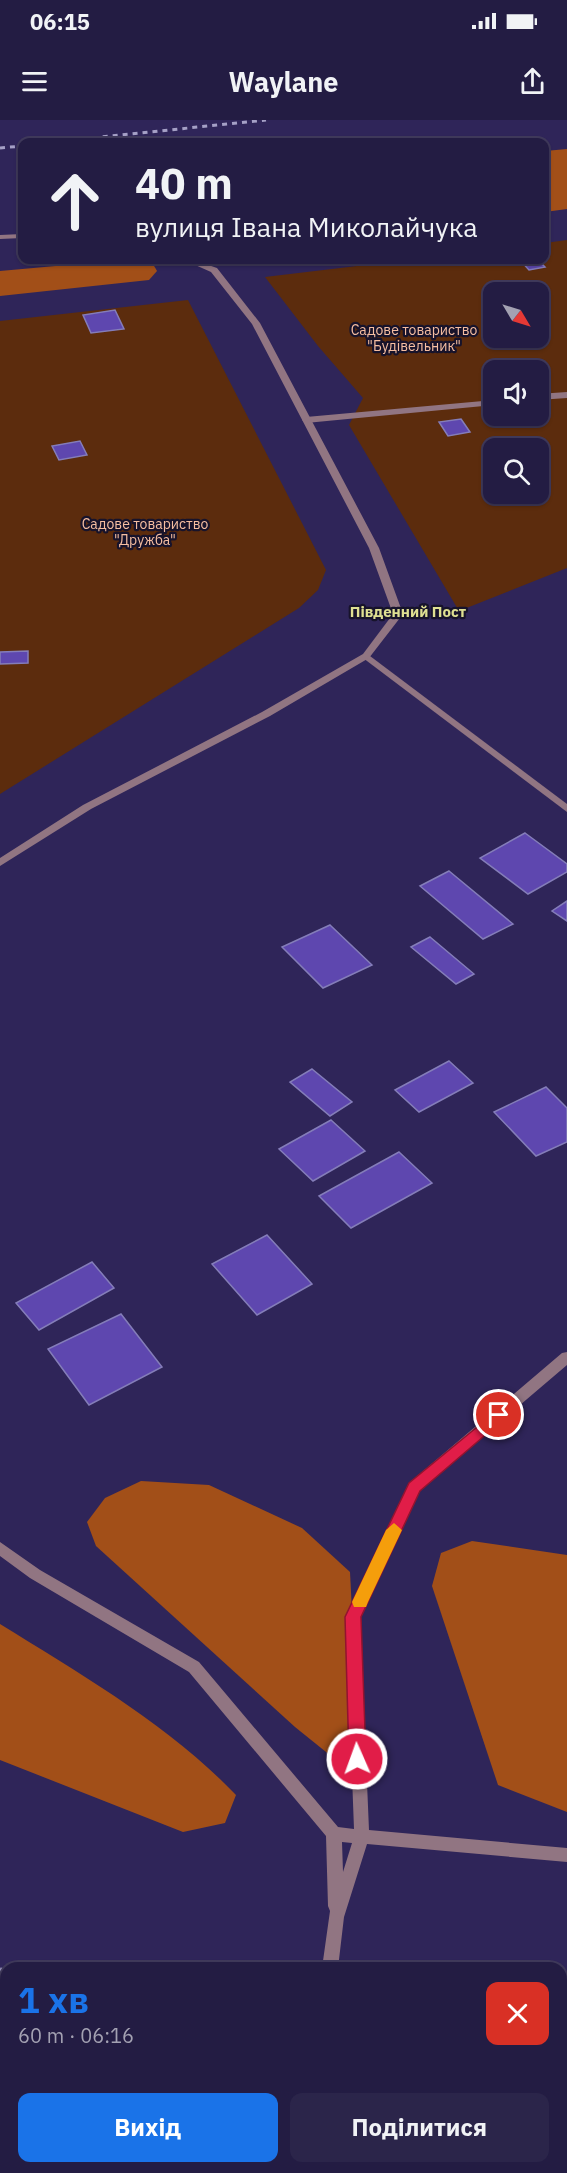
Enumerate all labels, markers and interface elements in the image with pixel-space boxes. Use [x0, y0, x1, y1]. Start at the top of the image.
text: 06:15 [30, 7, 90, 36]
text: Waylane [229, 64, 338, 99]
icon: menu [18, 65, 51, 98]
icon: share [516, 65, 549, 98]
text: 40 m [135, 156, 233, 211]
icon: ahead [36, 162, 114, 240]
text: вулиця Івана Миколайчука [135, 209, 478, 244]
north arrow [483, 282, 549, 348]
map controls [483, 282, 549, 504]
park label: Садове товариство "Будівельник" [351, 321, 478, 355]
button: sound [483, 360, 549, 426]
button: search [483, 438, 549, 504]
park label: Садове товариство "Дружба" [82, 515, 209, 549]
district label: Південний Пост [350, 602, 467, 621]
pin [473, 1389, 524, 1440]
icon: arrive [482, 1398, 515, 1431]
position arrow [325, 1727, 389, 1791]
text: 1 хв [18, 1976, 89, 2023]
button: close [486, 1982, 549, 2045]
text: 60 m · 06:16 [18, 2022, 134, 2049]
button: Вихід [18, 2093, 278, 2162]
button: Поділитися [290, 2093, 549, 2162]

